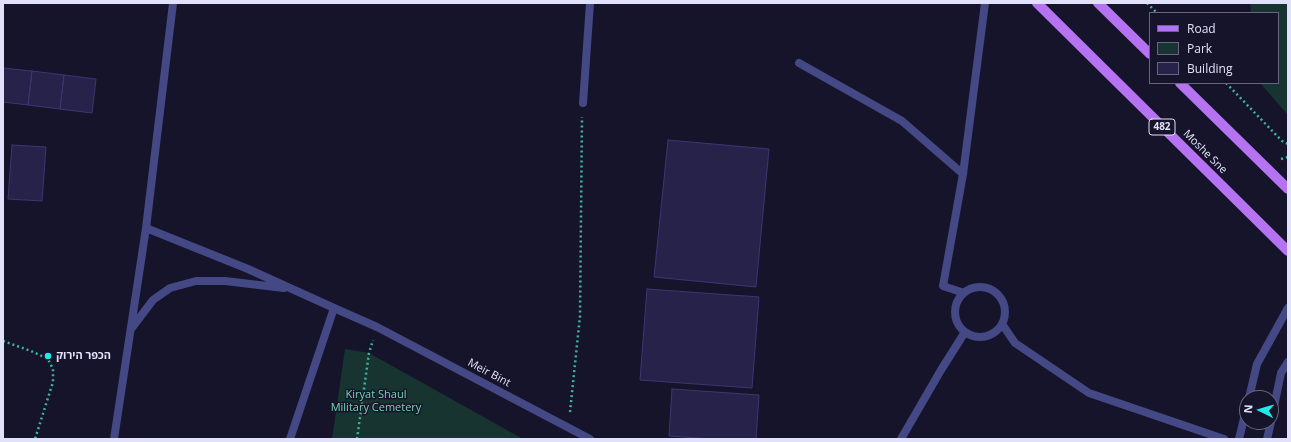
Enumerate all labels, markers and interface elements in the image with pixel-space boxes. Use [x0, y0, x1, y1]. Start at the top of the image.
legend [1149, 12, 1279, 84]
text: Road [1187, 20, 1216, 37]
text: Park [1187, 40, 1212, 57]
text: Building [1187, 60, 1232, 77]
road number: 482 [1149, 119, 1175, 135]
street label: Moshe Sne [1180, 127, 1230, 177]
place label: הכפר הירוק [56, 349, 111, 363]
marker: הכפר הירוק [43, 351, 53, 361]
street label: Meir Bint [465, 356, 513, 390]
park label: Kiryat Shaul Military Cemetery [331, 388, 421, 414]
north arrow [1239, 390, 1279, 430]
text: N [1240, 404, 1255, 414]

